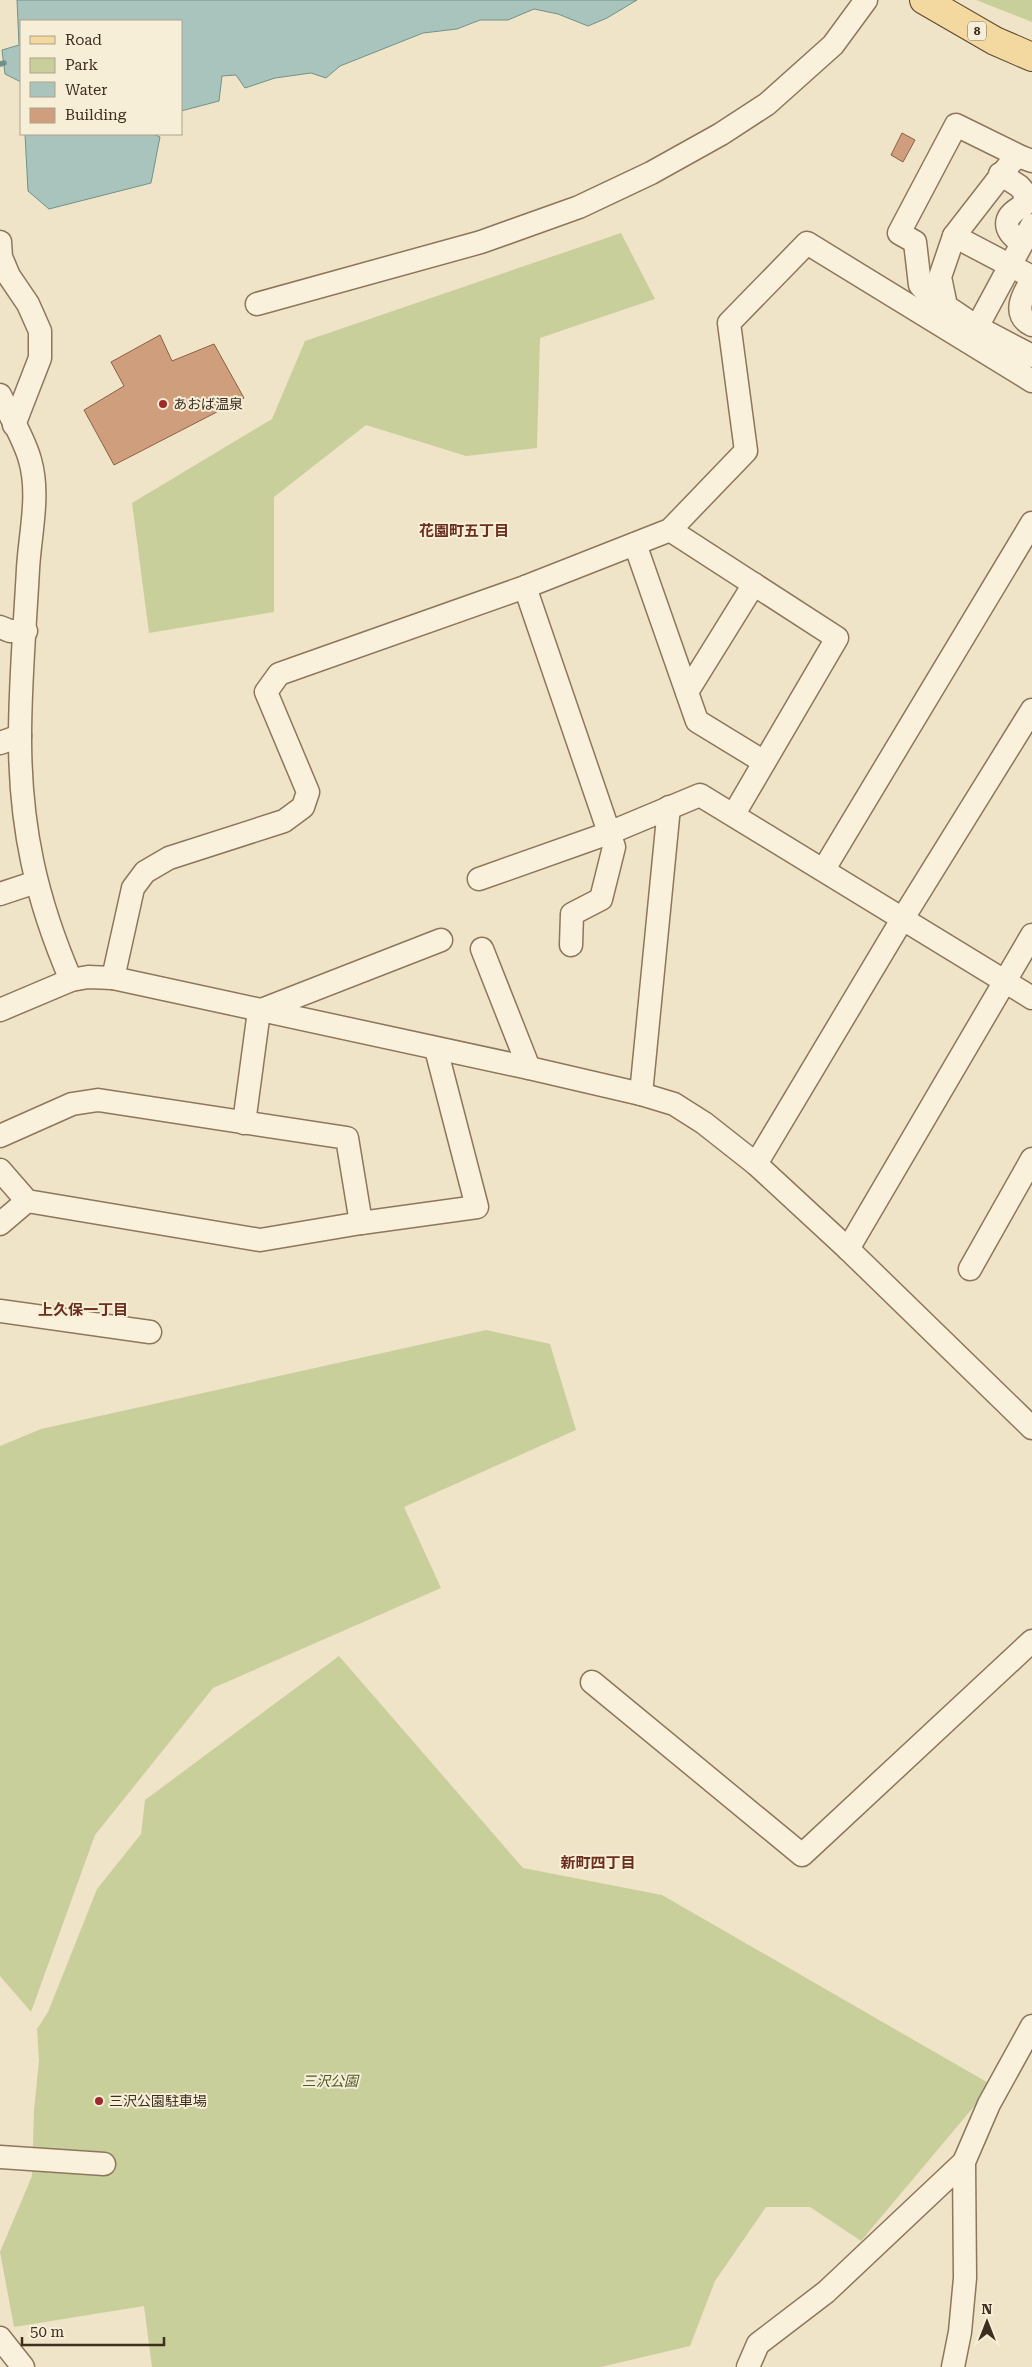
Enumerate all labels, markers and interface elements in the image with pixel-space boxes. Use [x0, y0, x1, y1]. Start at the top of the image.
legend [20, 20, 182, 135]
road number: 8 [968, 22, 986, 40]
text: Road [65, 31, 102, 49]
text: Park [65, 56, 99, 74]
text: Water [65, 81, 107, 99]
text: Building [65, 106, 127, 124]
place label: あおば温泉 [173, 396, 243, 412]
marker: あおば温泉 [157, 398, 169, 410]
district label: 花園町五丁目 [419, 522, 509, 540]
district label: 上久保一丁目 [38, 1301, 128, 1319]
district label: 新町四丁目 [560, 1854, 636, 1872]
park label: 三沢公園 [302, 2073, 360, 2089]
place label: 三沢公園駐車場 [109, 2093, 207, 2109]
marker: 三沢公園駐車場 [93, 2095, 105, 2107]
north arrow [962, 2297, 1012, 2347]
text: N [982, 2301, 993, 2317]
scale bar [22, 2314, 165, 2346]
text: 50 m [30, 2323, 65, 2341]

